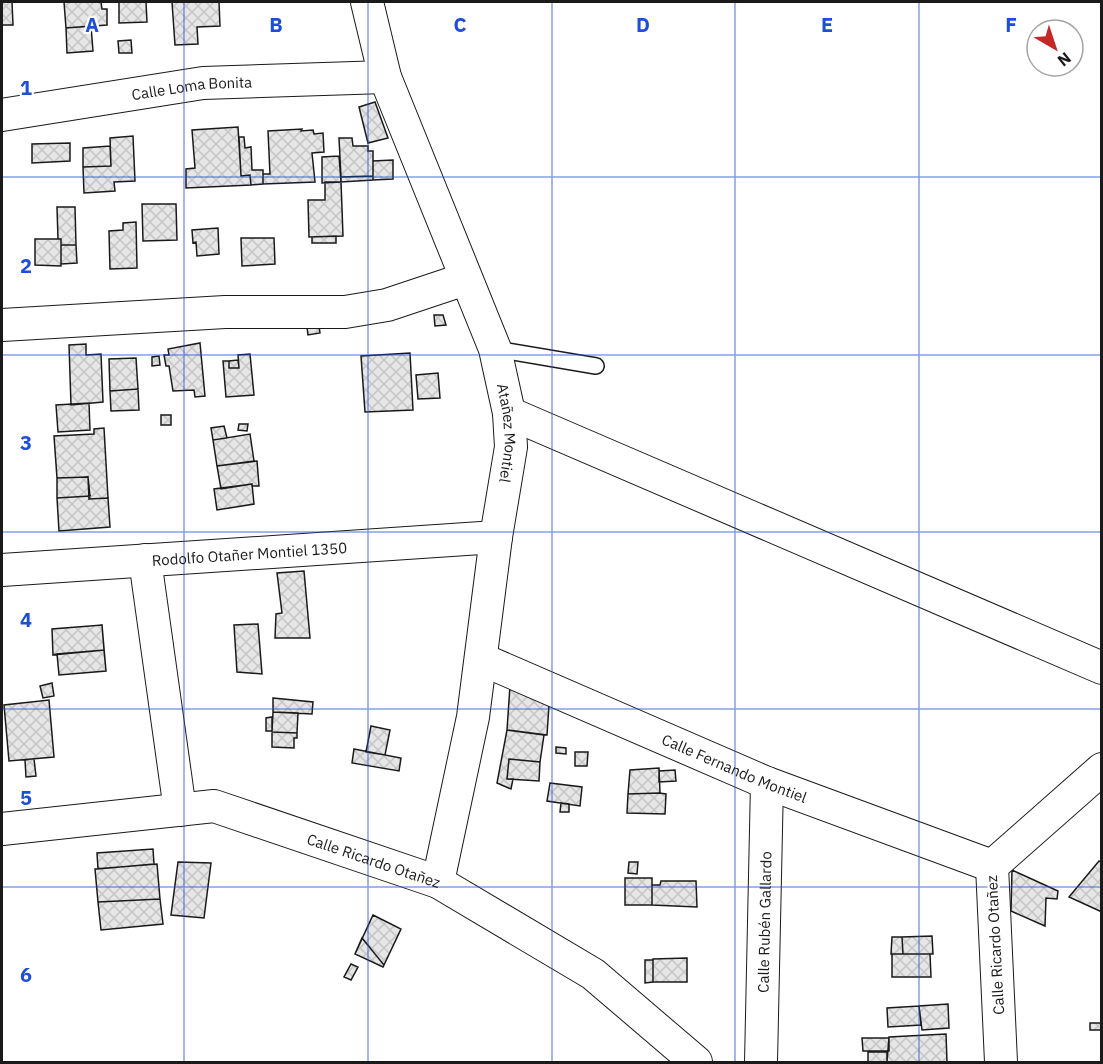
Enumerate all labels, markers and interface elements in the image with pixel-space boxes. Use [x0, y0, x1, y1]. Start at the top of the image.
text: A [85, 11, 99, 38]
text: B [269, 11, 283, 38]
text: C [453, 11, 467, 38]
text: D [636, 11, 650, 38]
text: E [821, 11, 833, 38]
text: F [1005, 11, 1017, 38]
north arrow [1025, 18, 1085, 78]
text: N [1054, 48, 1075, 71]
street label: Calle Loma Bonita [130, 72, 252, 104]
text: 1 [20, 74, 32, 101]
text: 2 [20, 252, 32, 279]
street label: Atañez Montiel [493, 381, 521, 484]
text: 3 [20, 429, 32, 456]
street label: Rodolfo Otañer Montiel 1350 [151, 537, 348, 569]
text: 4 [20, 606, 32, 633]
street label: Calle Fernando Montiel [659, 729, 810, 806]
text: 5 [20, 784, 32, 811]
street label: Calle Ricardo Otañez [305, 829, 443, 892]
street label: Calle Rubén Gallardo [753, 851, 775, 993]
street label: Calle Ricardo Otañez [982, 875, 1008, 1015]
text: 6 [20, 961, 32, 988]

